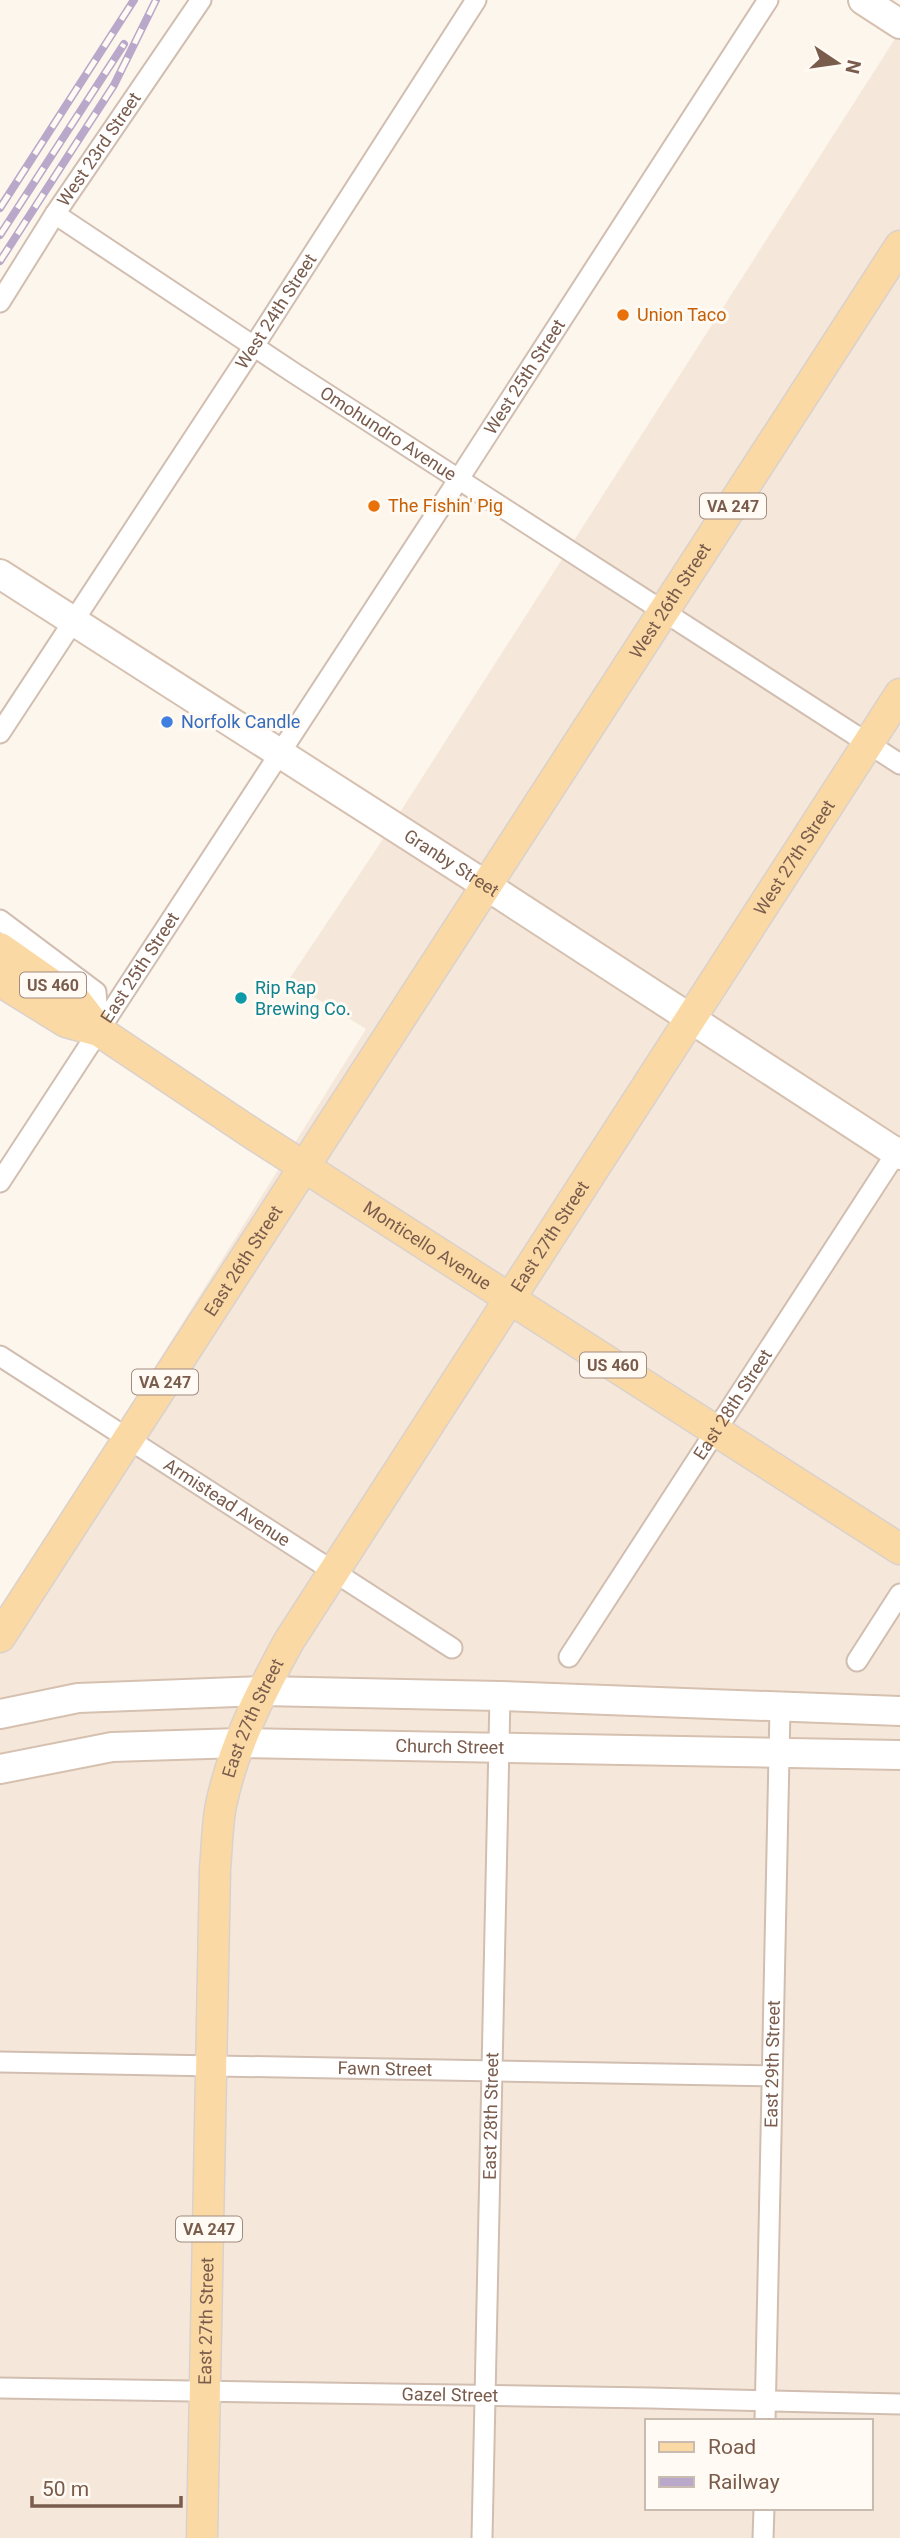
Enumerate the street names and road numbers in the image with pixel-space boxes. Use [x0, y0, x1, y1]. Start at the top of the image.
street label: West 23rd Street [52, 88, 145, 210]
street label: West 24th Street [231, 249, 321, 373]
street label: West 25th Street [479, 315, 569, 438]
street label: Omohundro Avenue [316, 382, 460, 485]
road number: VA 247 [700, 494, 766, 519]
street label: West 26th Street [625, 539, 715, 662]
street label: West 27th Street [749, 796, 839, 919]
street label: Granby Street [400, 825, 503, 901]
street label: East 25th Street [96, 908, 183, 1027]
road number: US 460 [20, 973, 86, 998]
street label: East 27th Street [506, 1177, 593, 1296]
street label: Monticello Avenue [360, 1197, 495, 1294]
street label: East 26th Street [199, 1201, 287, 1320]
street label: East 28th Street [689, 1345, 776, 1464]
road number: US 460 [580, 1352, 646, 1378]
road number: VA 247 [132, 1370, 198, 1394]
street label: Armistead Avenue [160, 1454, 294, 1551]
street label: East 27th Street [217, 1655, 288, 1780]
street label: Church Street [395, 1735, 504, 1758]
street label: East 29th Street [760, 2000, 784, 2128]
street label: East 28th Street [479, 2052, 502, 2180]
street label: Fawn Street [337, 2057, 433, 2080]
road number: VA 247 [176, 2216, 242, 2242]
street label: East 27th Street [194, 2257, 217, 2385]
street label: Gazel Street [401, 2383, 499, 2406]

